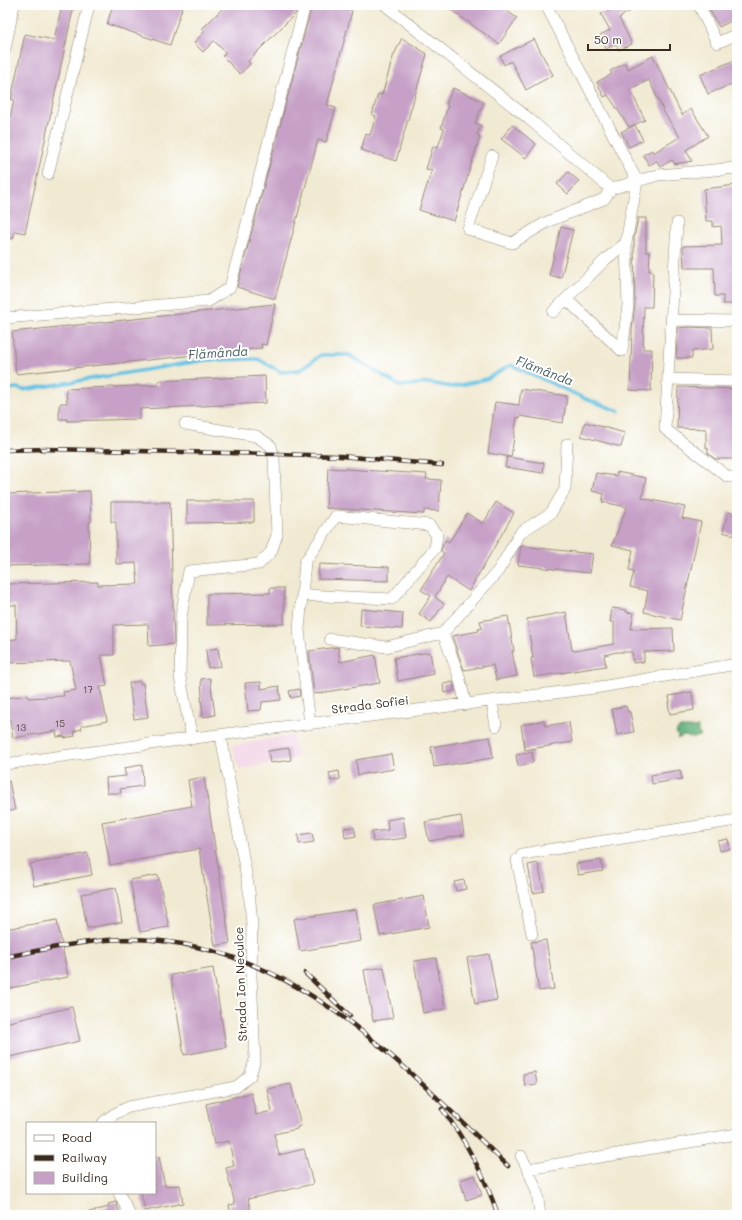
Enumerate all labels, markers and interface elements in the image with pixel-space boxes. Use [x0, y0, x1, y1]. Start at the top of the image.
scale bar [588, 26, 670, 52]
text: 50 m [594, 31, 622, 47]
water label: Flămânda [187, 341, 249, 363]
water label: Flămânda [514, 351, 576, 389]
house number: 17 [83, 682, 93, 696]
street label: Strada Sofiei [330, 691, 410, 717]
house number: 15 [55, 716, 65, 730]
house number: 13 [16, 720, 26, 734]
street label: Strada Ion Neculce [230, 926, 250, 1042]
legend [26, 1122, 156, 1194]
text: Road [62, 1129, 92, 1145]
text: Railway [62, 1149, 107, 1165]
text: Building [62, 1169, 108, 1185]

